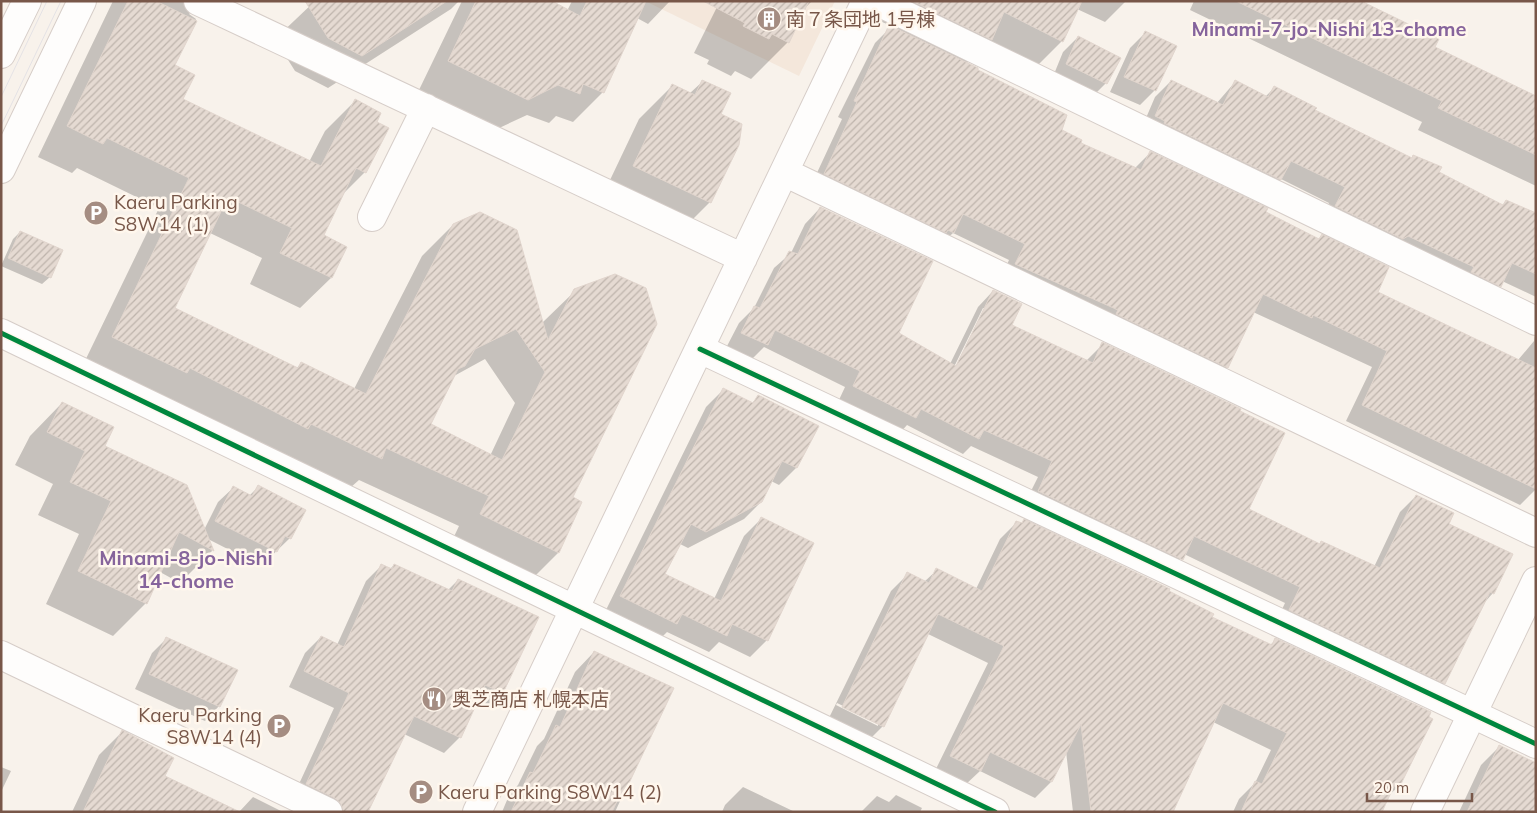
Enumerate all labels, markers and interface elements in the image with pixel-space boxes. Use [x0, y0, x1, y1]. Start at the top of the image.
building icon: 南７条団地 1号棟 [756, 6, 782, 32]
place label: 南７条団地 1号棟 [786, 7, 935, 31]
district label: Minami-7-jo-Nishi 13-chome [1192, 16, 1467, 41]
place label: Kaeru Parking S8W14 (1) [114, 190, 238, 236]
parking icon: Kaeru Parking S8W14 (1) [83, 200, 109, 226]
district label: Minami-8-jo-Nishi 14-chome [99, 545, 273, 593]
restaurant icon: 奥芝商店 札幌本店 [421, 686, 447, 712]
place label: 奥芝商店 札幌本店 [452, 687, 609, 711]
place label: Kaeru Parking S8W14 (4) [138, 703, 262, 749]
parking icon: Kaeru Parking S8W14 (4) [266, 713, 292, 739]
scale bar [1367, 770, 1472, 802]
text: 20 m [1374, 778, 1409, 797]
parking icon: Kaeru Parking S8W14 (2) [408, 779, 434, 805]
place label: Kaeru Parking S8W14 (2) [438, 780, 662, 804]

